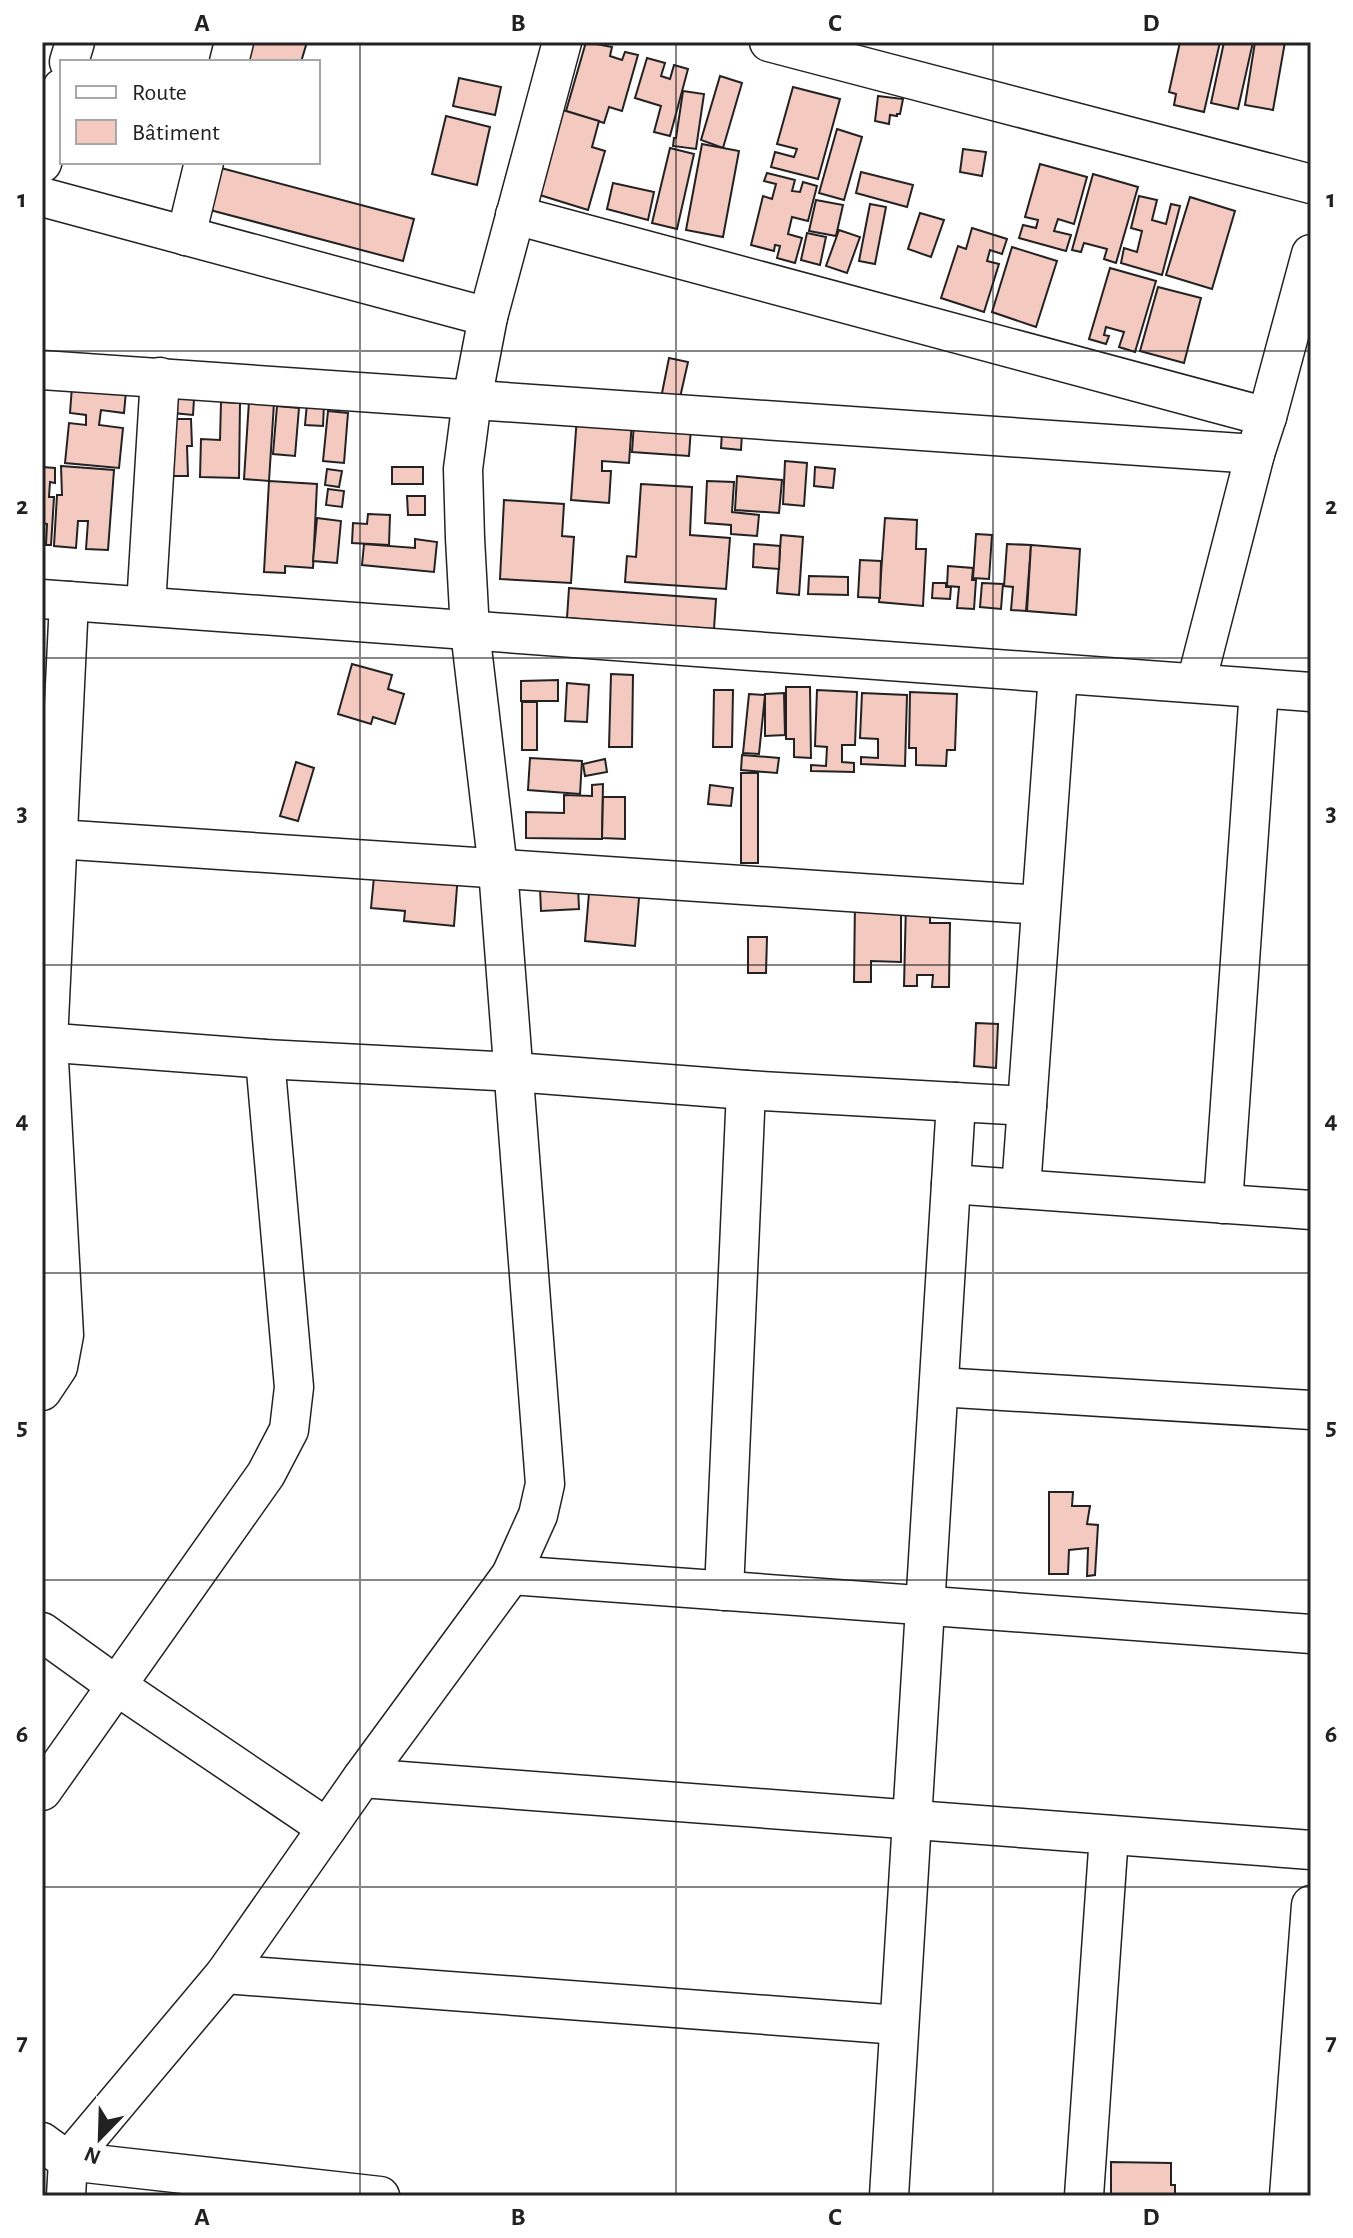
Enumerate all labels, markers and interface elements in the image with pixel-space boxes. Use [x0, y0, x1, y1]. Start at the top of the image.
text: A [194, 10, 210, 36]
text: B [510, 10, 526, 36]
text: C [828, 10, 842, 36]
text: D [1142, 10, 1160, 36]
legend [60, 60, 320, 164]
text: Route [132, 81, 187, 105]
text: Bâtiment [132, 121, 220, 145]
text: 1 [17, 186, 27, 212]
text: 1 [1326, 186, 1336, 212]
text: 2 [16, 493, 28, 519]
text: 2 [1325, 493, 1337, 519]
text: 3 [16, 800, 28, 826]
text: 3 [1325, 800, 1337, 826]
text: 4 [15, 1107, 29, 1133]
text: 4 [1324, 1107, 1338, 1133]
text: 5 [16, 1414, 28, 1440]
text: 5 [1325, 1414, 1337, 1440]
text: 6 [16, 1721, 28, 1747]
text: 6 [1325, 1721, 1337, 1747]
text: 7 [16, 2029, 28, 2055]
text: 7 [1325, 2029, 1337, 2055]
north arrow [60, 2098, 140, 2178]
text: N [81, 2142, 104, 2169]
text: A [194, 2204, 210, 2230]
text: B [510, 2204, 526, 2230]
text: C [828, 2204, 842, 2230]
text: D [1142, 2204, 1160, 2230]

